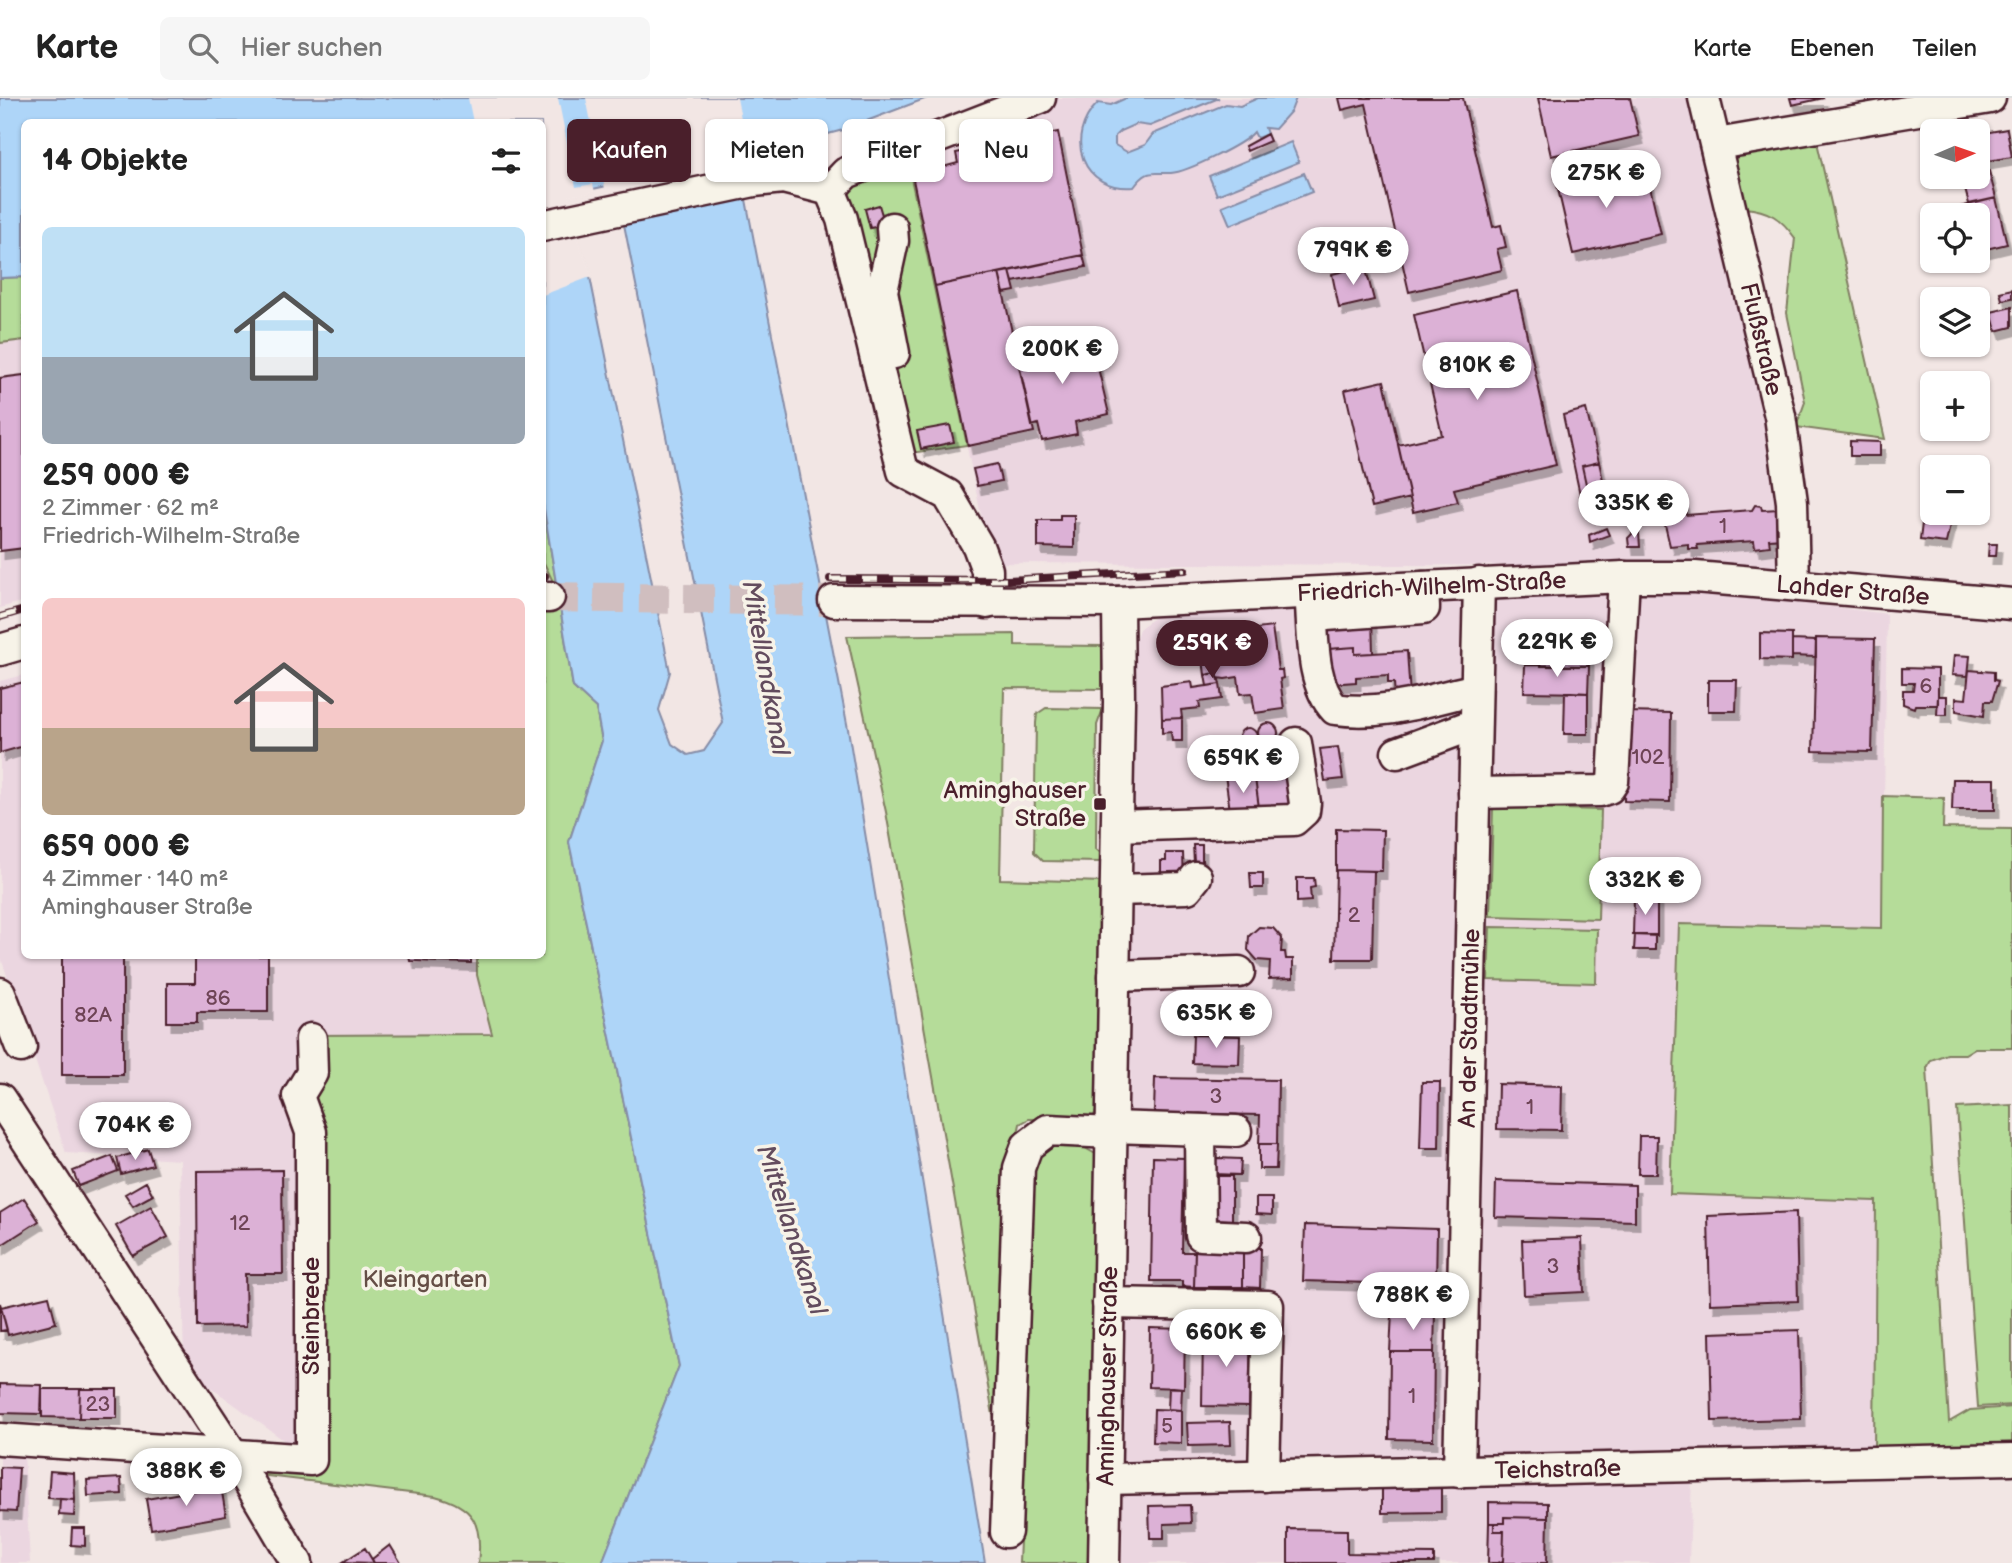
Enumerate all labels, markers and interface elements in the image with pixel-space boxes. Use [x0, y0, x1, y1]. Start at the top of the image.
search box [160, 17, 650, 80]
text: Karte [35, 28, 118, 68]
icon: search [184, 29, 222, 67]
text: Hier suchen [240, 33, 383, 64]
text: Karte [1693, 34, 1751, 63]
text: Ebenen [1789, 34, 1874, 63]
text: Teilen [1912, 34, 1977, 63]
chip: Kaufen [567, 119, 691, 182]
chip: Mieten [705, 119, 828, 182]
chip: Filter [842, 119, 945, 182]
chip: Neu [959, 119, 1053, 182]
north arrow [1920, 119, 1990, 189]
map controls [1920, 119, 1990, 525]
icon: filters [487, 142, 525, 180]
text: 14 Objekte [42, 143, 188, 179]
pin: 275K € [1549, 150, 1663, 210]
text: 275K € [1567, 159, 1645, 187]
button: locate [1920, 203, 1990, 273]
pin: 799K € [1296, 228, 1410, 287]
text: 799K € [1314, 236, 1392, 264]
icon: home [221, 273, 347, 399]
street label: Flußstraße [1734, 280, 1789, 399]
button: layers [1920, 287, 1990, 357]
pin: 200K € [1005, 327, 1119, 386]
text: 200K € [1021, 335, 1103, 363]
pin: 810K € [1420, 342, 1534, 402]
text: 810K € [1438, 351, 1516, 379]
button: + [1920, 371, 1990, 441]
button: − [1920, 455, 1990, 525]
text: 259 000 € [42, 458, 190, 494]
pin: 335K € [1577, 480, 1691, 540]
text: 335K € [1594, 489, 1674, 517]
text: 2 Zimmer · 62 m² [42, 494, 219, 522]
house number: 1 [1719, 514, 1727, 539]
text: Friedrich-Wilhelm-Straße [42, 522, 300, 550]
street label: Friedrich-Wilhelm-Straße [1296, 565, 1567, 608]
street label: Lahder Straße [1775, 569, 1931, 611]
water label: Mittellandkanal [734, 578, 796, 759]
pin: 259K € [1155, 620, 1269, 680]
pin: 229K € [1500, 620, 1614, 679]
text: 229K € [1517, 628, 1597, 656]
text: 259K € [1172, 629, 1252, 657]
icon: home [221, 644, 347, 770]
house number: 6 [1920, 674, 1933, 699]
pin: 659K € [1186, 736, 1300, 795]
text: 659K € [1203, 744, 1283, 772]
house number: 102 [1632, 745, 1665, 770]
place label: Aminghauser Straße [943, 776, 1086, 833]
marker: Aminghauser Straße [1092, 796, 1108, 812]
text: 659 000 € [42, 829, 190, 865]
pin: 332K € [1588, 858, 1702, 917]
text: 4 Zimmer · 140 m² [42, 865, 228, 893]
text: 332K € [1605, 866, 1685, 894]
text: Aminghauser Straße [42, 893, 253, 921]
house number: 2 [1348, 903, 1361, 928]
street label: An der Stadtmühle [1452, 928, 1486, 1128]
house number: 86 [205, 986, 231, 1011]
pin: 635K € [1159, 990, 1273, 1050]
text: 635K € [1176, 999, 1256, 1027]
house number: 82A [74, 1003, 112, 1028]
house number: 3 [1210, 1084, 1222, 1109]
house number: 1 [1526, 1095, 1534, 1120]
pin: 704K € [78, 1102, 192, 1162]
text: 704K € [95, 1111, 175, 1139]
water label: Mittellandkanal [749, 1141, 833, 1320]
house number: 12 [230, 1211, 251, 1236]
house number: 3 [1547, 1254, 1559, 1279]
street label: Steinbrede [297, 1257, 326, 1375]
park label: Kleingarten [363, 1265, 487, 1294]
street label: Aminghauser Straße [1091, 1266, 1124, 1486]
pin: 788K € [1356, 1272, 1470, 1332]
text: 788K € [1373, 1281, 1453, 1309]
pin: 660K € [1169, 1310, 1283, 1369]
text: 660K € [1185, 1318, 1267, 1346]
house number: 1 [1408, 1384, 1416, 1409]
house number: 23 [86, 1392, 110, 1417]
house number: 5 [1161, 1414, 1173, 1439]
pin: 388K € [129, 1448, 243, 1508]
street label: Teichstraße [1494, 1453, 1621, 1485]
text: 388K € [146, 1457, 226, 1485]

